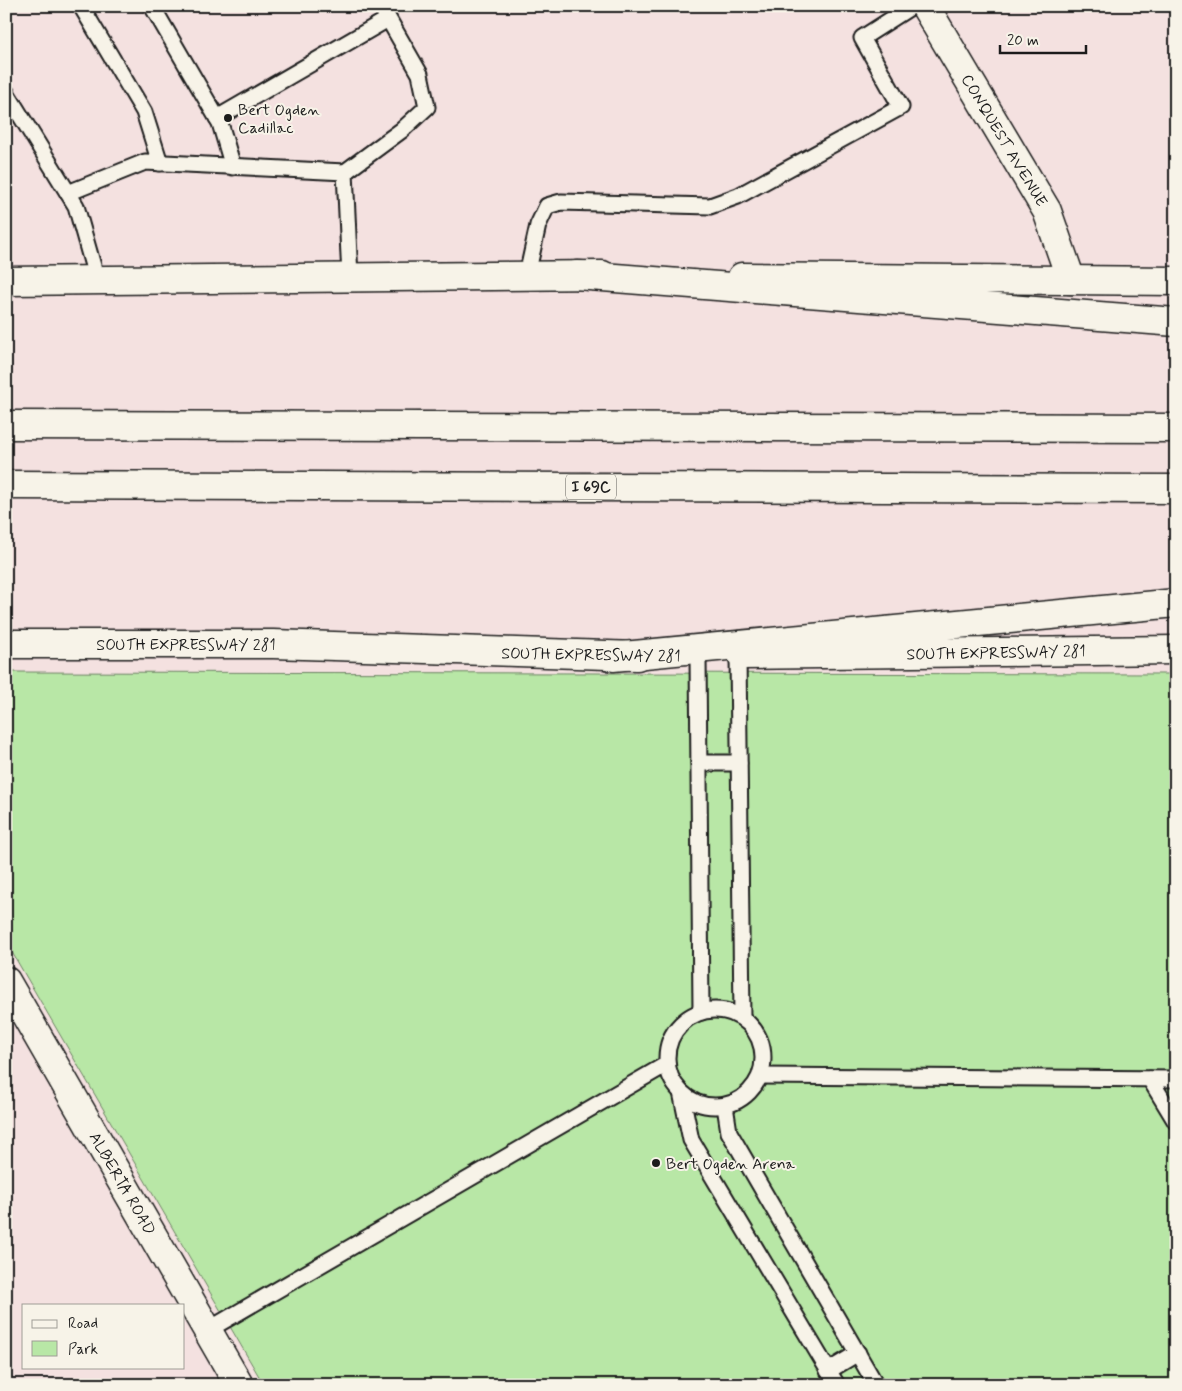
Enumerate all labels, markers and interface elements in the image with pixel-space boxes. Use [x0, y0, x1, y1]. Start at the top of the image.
scale bar [1000, 22, 1086, 54]
text: 20 m [1007, 31, 1039, 51]
street label: CONQUEST AVENUE [956, 71, 1052, 211]
place label: Bert Ogden Cadillac [238, 100, 320, 139]
marker: Bert Ogden Cadillac [222, 112, 234, 124]
road number: I 69C [566, 474, 616, 500]
street label: SOUTH EXPRESSWAY 281 [96, 635, 276, 656]
street label: SOUTH EXPRESSWAY 281 [906, 641, 1086, 666]
street label: SOUTH EXPRESSWAY 281 [501, 643, 681, 668]
street label: ALBERTA ROAD [84, 1128, 160, 1239]
place label: Bert Ogden Arena [666, 1154, 795, 1175]
marker: Bert Ogden Arena [650, 1157, 662, 1169]
legend [22, 1304, 185, 1368]
text: Road [68, 1314, 98, 1334]
text: Park [68, 1340, 98, 1360]

